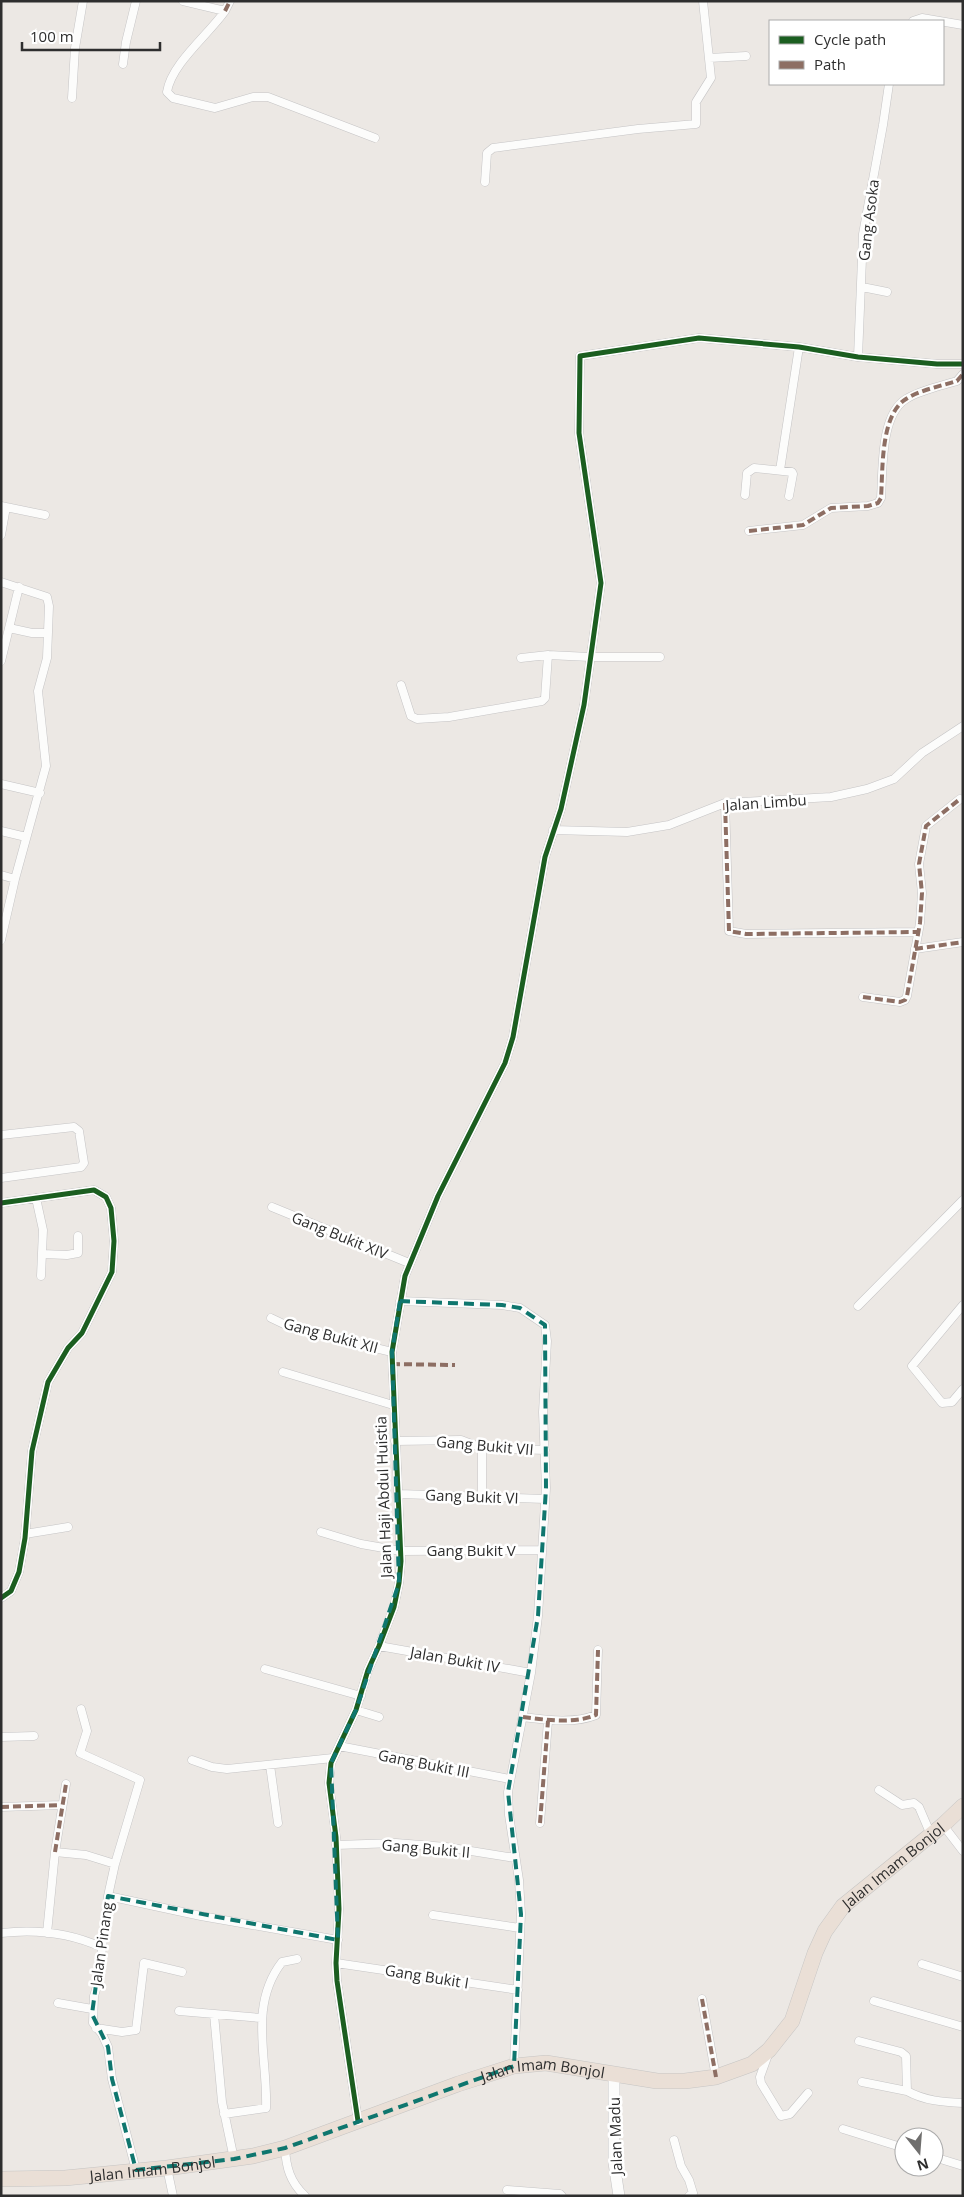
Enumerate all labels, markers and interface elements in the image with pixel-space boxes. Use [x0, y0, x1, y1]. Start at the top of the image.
scale bar [22, 20, 160, 52]
legend [769, 20, 944, 85]
text: 100 m [30, 26, 74, 46]
text: Cycle path [814, 29, 886, 49]
text: Path [814, 54, 846, 74]
street label: Gang Asoka [853, 178, 883, 262]
street label: Jalan Limbu [723, 789, 807, 815]
street label: Gang Bukit XIV [289, 1207, 391, 1263]
street label: Gang Bukit XII [281, 1313, 381, 1357]
street label: Jalan Haji Abdul Huistia [370, 1416, 396, 1580]
street label: Gang Bukit VII [436, 1431, 534, 1459]
street label: Gang Bukit VI [425, 1484, 519, 1508]
street label: Gang Bukit V [426, 1540, 516, 1560]
street label: Jalan Bukit IV [407, 1641, 501, 1677]
street label: Gang Bukit III [377, 1744, 471, 1782]
street label: Jalan Imam Bonjol [836, 1818, 949, 1914]
street label: Gang Bukit II [381, 1834, 471, 1862]
street label: Jalan Pinang [85, 1900, 117, 1990]
street label: Gang Bukit I [384, 1960, 470, 1992]
street label: Jalan Imam Bonjol [476, 2053, 606, 2087]
street label: Jalan Madu [604, 2097, 626, 2177]
north arrow [894, 2127, 944, 2177]
street label: Jalan Imam Bonjol [87, 2151, 217, 2186]
text: N [915, 2154, 931, 2176]

